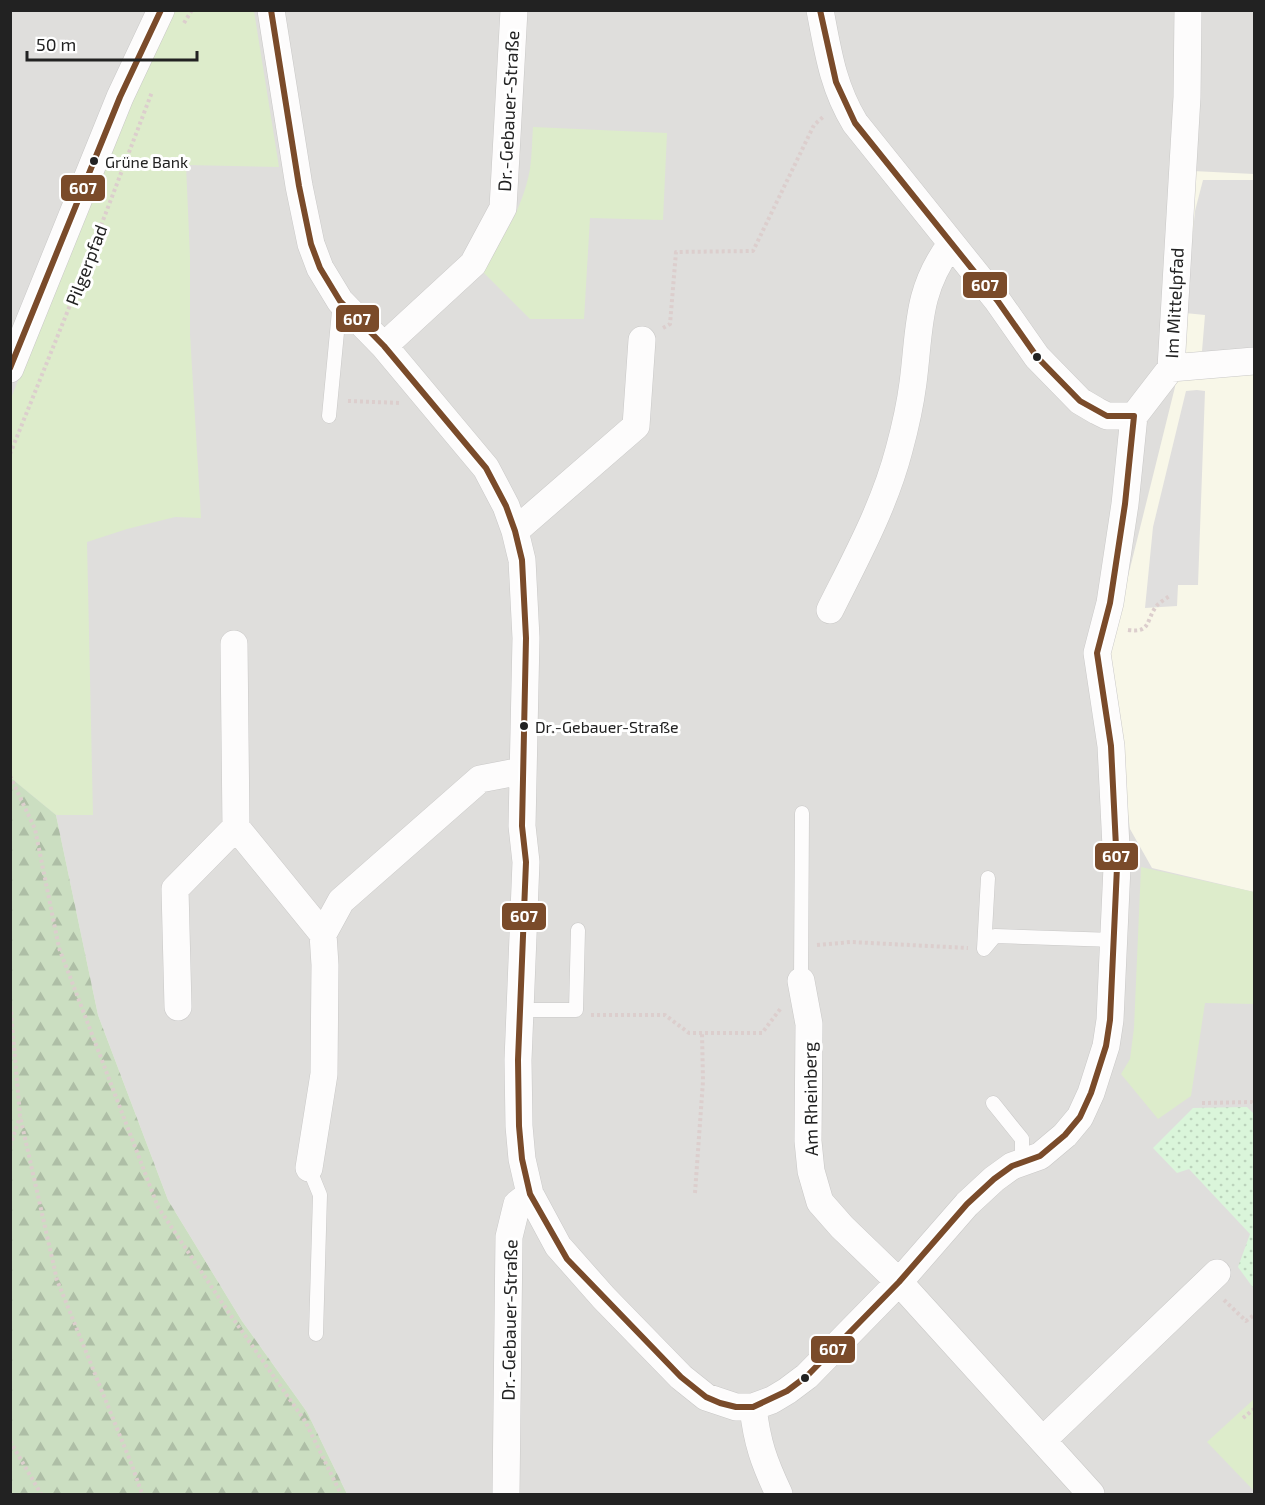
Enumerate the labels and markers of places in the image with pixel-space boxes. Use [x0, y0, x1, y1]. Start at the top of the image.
place label: Grüne Bank [105, 152, 188, 171]
marker: Grüne Bank [88, 155, 100, 167]
unlabelled marker [1031, 351, 1043, 363]
place label: Dr.-Gebauer-Straße [535, 717, 679, 736]
marker: Dr.-Gebauer-Straße [518, 720, 530, 732]
unlabelled marker [799, 1372, 811, 1384]

